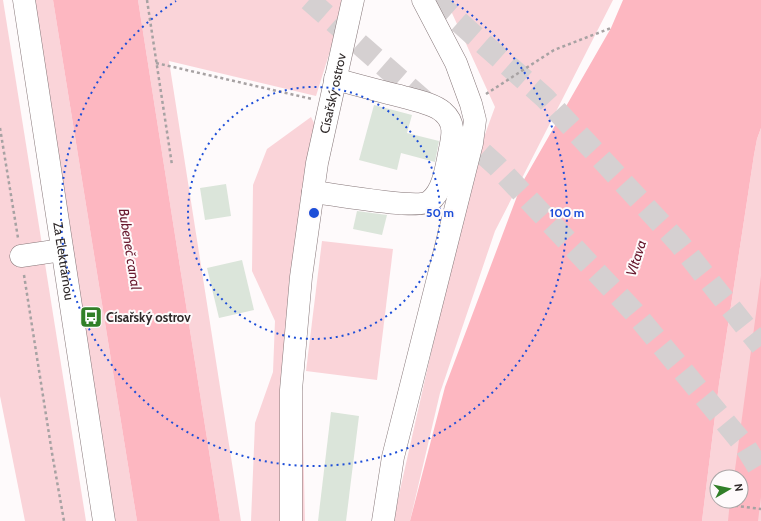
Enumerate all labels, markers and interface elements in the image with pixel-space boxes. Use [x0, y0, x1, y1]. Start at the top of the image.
street label: Císařský ostrov [316, 51, 349, 135]
text: 50 m [426, 205, 454, 220]
text: 100 m [550, 205, 584, 220]
centre of rings [307, 206, 321, 220]
water label: Bubeneč canal [115, 207, 145, 292]
street label: Za Elektrárnou [50, 221, 78, 301]
water label: Vltava [622, 238, 650, 278]
bus stop icon: Císařský ostrov [78, 304, 104, 330]
place label: Císařský ostrov [106, 309, 191, 325]
north arrow [709, 469, 749, 509]
text: N [731, 482, 746, 492]

